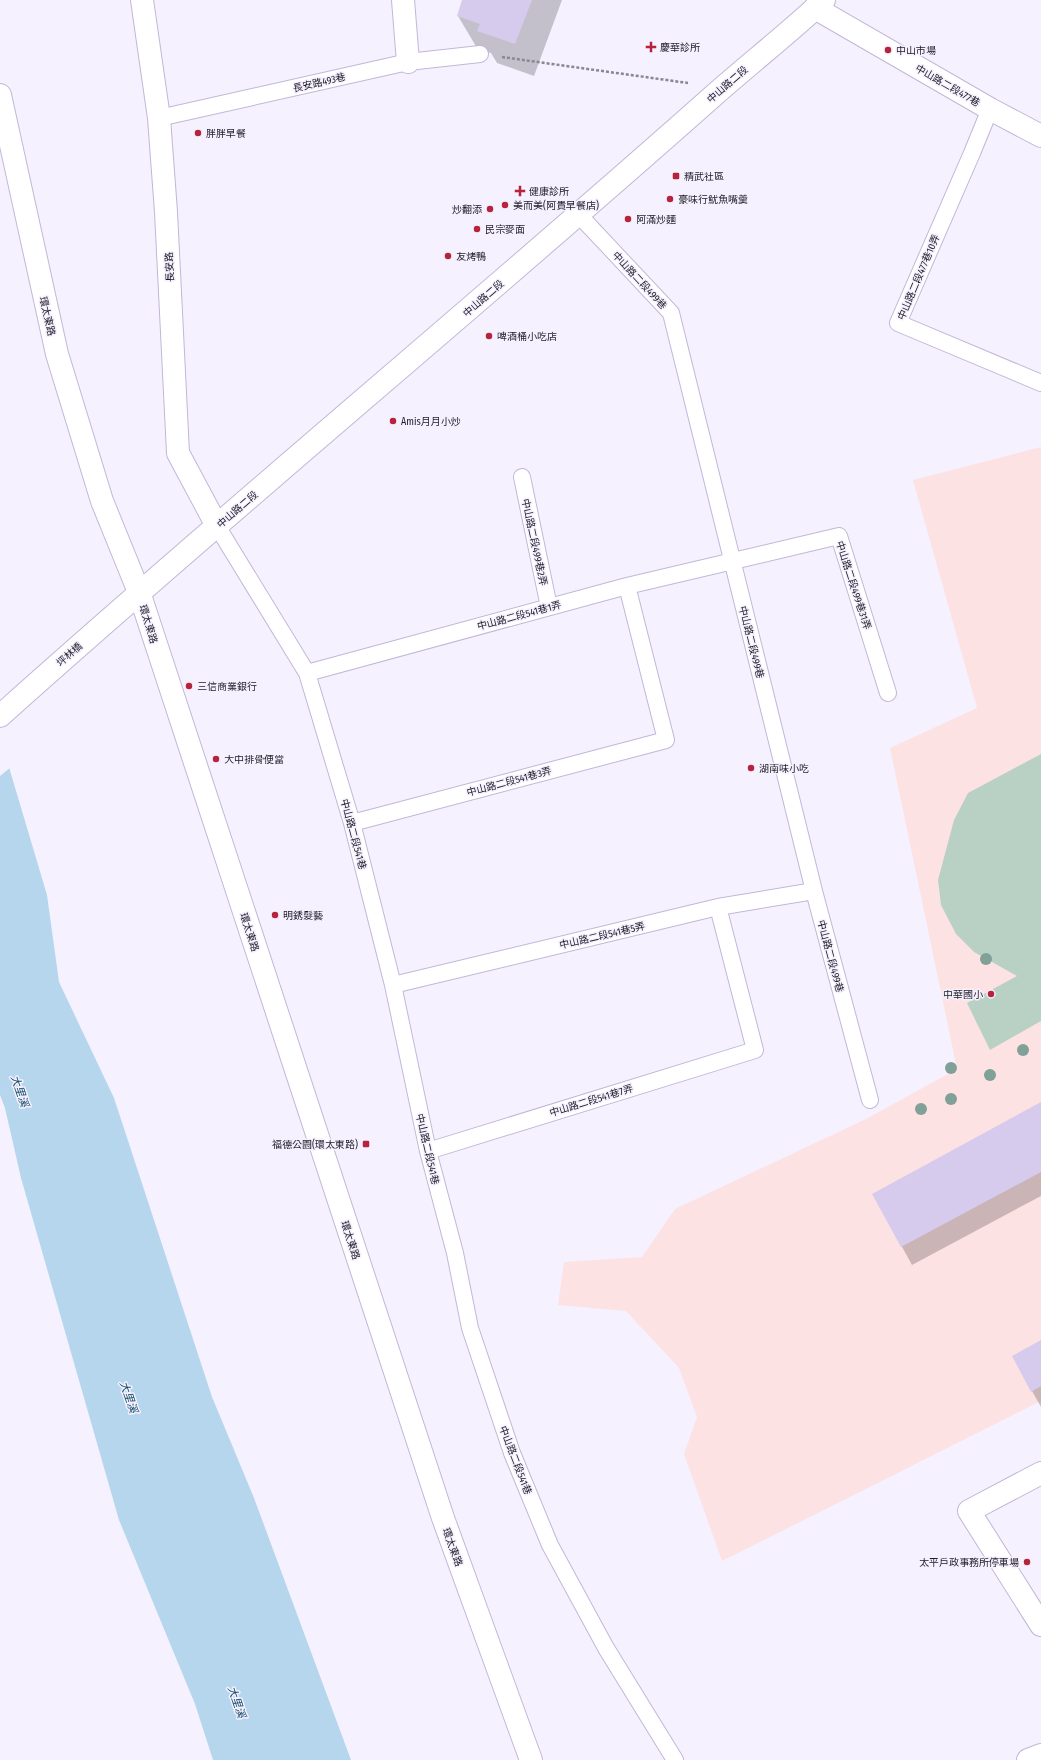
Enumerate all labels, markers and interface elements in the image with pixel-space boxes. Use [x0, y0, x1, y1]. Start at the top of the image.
marker: 慶華診所 [645, 41, 657, 53]
place label: 慶華診所 [660, 42, 700, 54]
marker: 中山市場 [883, 45, 893, 55]
place label: 中山市場 [896, 45, 936, 57]
street label: 中山路二段477巷 [913, 62, 982, 109]
street label: 中山路二段 [705, 64, 750, 106]
street label: 長安路493巷 [292, 71, 347, 95]
marker: 胖胖早餐 [193, 128, 203, 138]
place label: 胖胖早餐 [206, 128, 246, 140]
marker: 精武社區 [671, 171, 681, 181]
place label: 精武社區 [684, 171, 724, 183]
marker: 健康診所 [514, 185, 526, 197]
place label: 健康診所 [529, 186, 569, 198]
marker: 豪味行魷魚嘴羹 [665, 194, 675, 204]
place label: 豪味行魷魚嘴羹 [678, 194, 748, 206]
place label: 美而美(阿貴早餐店) [513, 199, 599, 212]
marker: 美而美(阿貴早餐店) [500, 200, 510, 210]
place label: 炒翻添 [452, 204, 482, 216]
marker: 炒翻添 [485, 204, 495, 214]
marker: 阿滿炒麵 [623, 214, 633, 224]
place label: 阿滿炒麵 [636, 214, 676, 226]
marker: 民宗麥面 [472, 224, 482, 234]
place label: 民宗麥面 [485, 224, 525, 236]
street label: 中山路二段477巷10弄 [895, 233, 942, 322]
street label: 中山路二段499巷 [610, 249, 669, 312]
marker: 友烤鴨 [443, 251, 453, 261]
place label: 友烤鴨 [456, 251, 486, 263]
street label: 長安路 [163, 252, 177, 282]
street label: 中山路二段 [461, 278, 506, 320]
street label: 環太東路 [37, 295, 57, 337]
marker: 啤酒桶小吃店 [484, 331, 494, 341]
place label: 啤酒桶小吃店 [497, 331, 557, 343]
marker: Amis月月小炒 [388, 416, 398, 426]
place label: Amis月月小炒 [401, 416, 461, 428]
street label: 中山路二段 [215, 489, 260, 531]
street label: 中山路二段499巷2弄 [519, 498, 549, 587]
street label: 中山路二段499巷31弄 [833, 539, 873, 631]
street label: 中山路二段541巷1弄 [476, 599, 563, 633]
street label: 環太東路 [136, 603, 160, 645]
street label: 中山路二段499巷 [736, 605, 766, 680]
street label: 坪林橋 [55, 640, 85, 669]
marker: 三信商業銀行 [184, 681, 194, 691]
place label: 三信商業銀行 [197, 681, 257, 693]
marker: 大中排骨便當 [211, 754, 221, 764]
place label: 大中排骨便當 [224, 754, 284, 766]
marker: 湖南味小吃 [746, 763, 756, 773]
place label: 湖南味小吃 [759, 763, 809, 775]
street label: 中山路二段541巷3弄 [466, 765, 553, 799]
street label: 中山路二段541巷 [338, 798, 368, 871]
marker: 明銹髮藝 [270, 910, 280, 920]
place label: 明銹髮藝 [283, 910, 323, 922]
street label: 環太東路 [237, 911, 261, 953]
street label: 中山路二段499巷 [815, 919, 845, 994]
street label: 中山路二段541巷5弄 [558, 920, 646, 952]
place label: 中華國小 [943, 989, 983, 1001]
marker: 中華國小 [986, 989, 996, 999]
water label: 大里溪 [8, 1073, 32, 1111]
street label: 中山路二段541巷7弄 [548, 1083, 635, 1119]
street label: 中山路二段541巷 [413, 1112, 441, 1186]
place label: 福德公園(環太東路) [272, 1138, 358, 1151]
marker: 福德公園(環太東路) [361, 1139, 371, 1149]
street label: 環太東路 [338, 1219, 362, 1261]
water label: 大里溪 [117, 1379, 141, 1417]
street label: 中山路二段541巷 [496, 1424, 534, 1496]
street label: 環太東路 [440, 1526, 465, 1568]
place label: 太平戶政事務所停車場 [919, 1557, 1019, 1569]
marker: 太平戶政事務所停車場 [1022, 1557, 1032, 1567]
water label: 大里溪 [225, 1684, 249, 1722]

